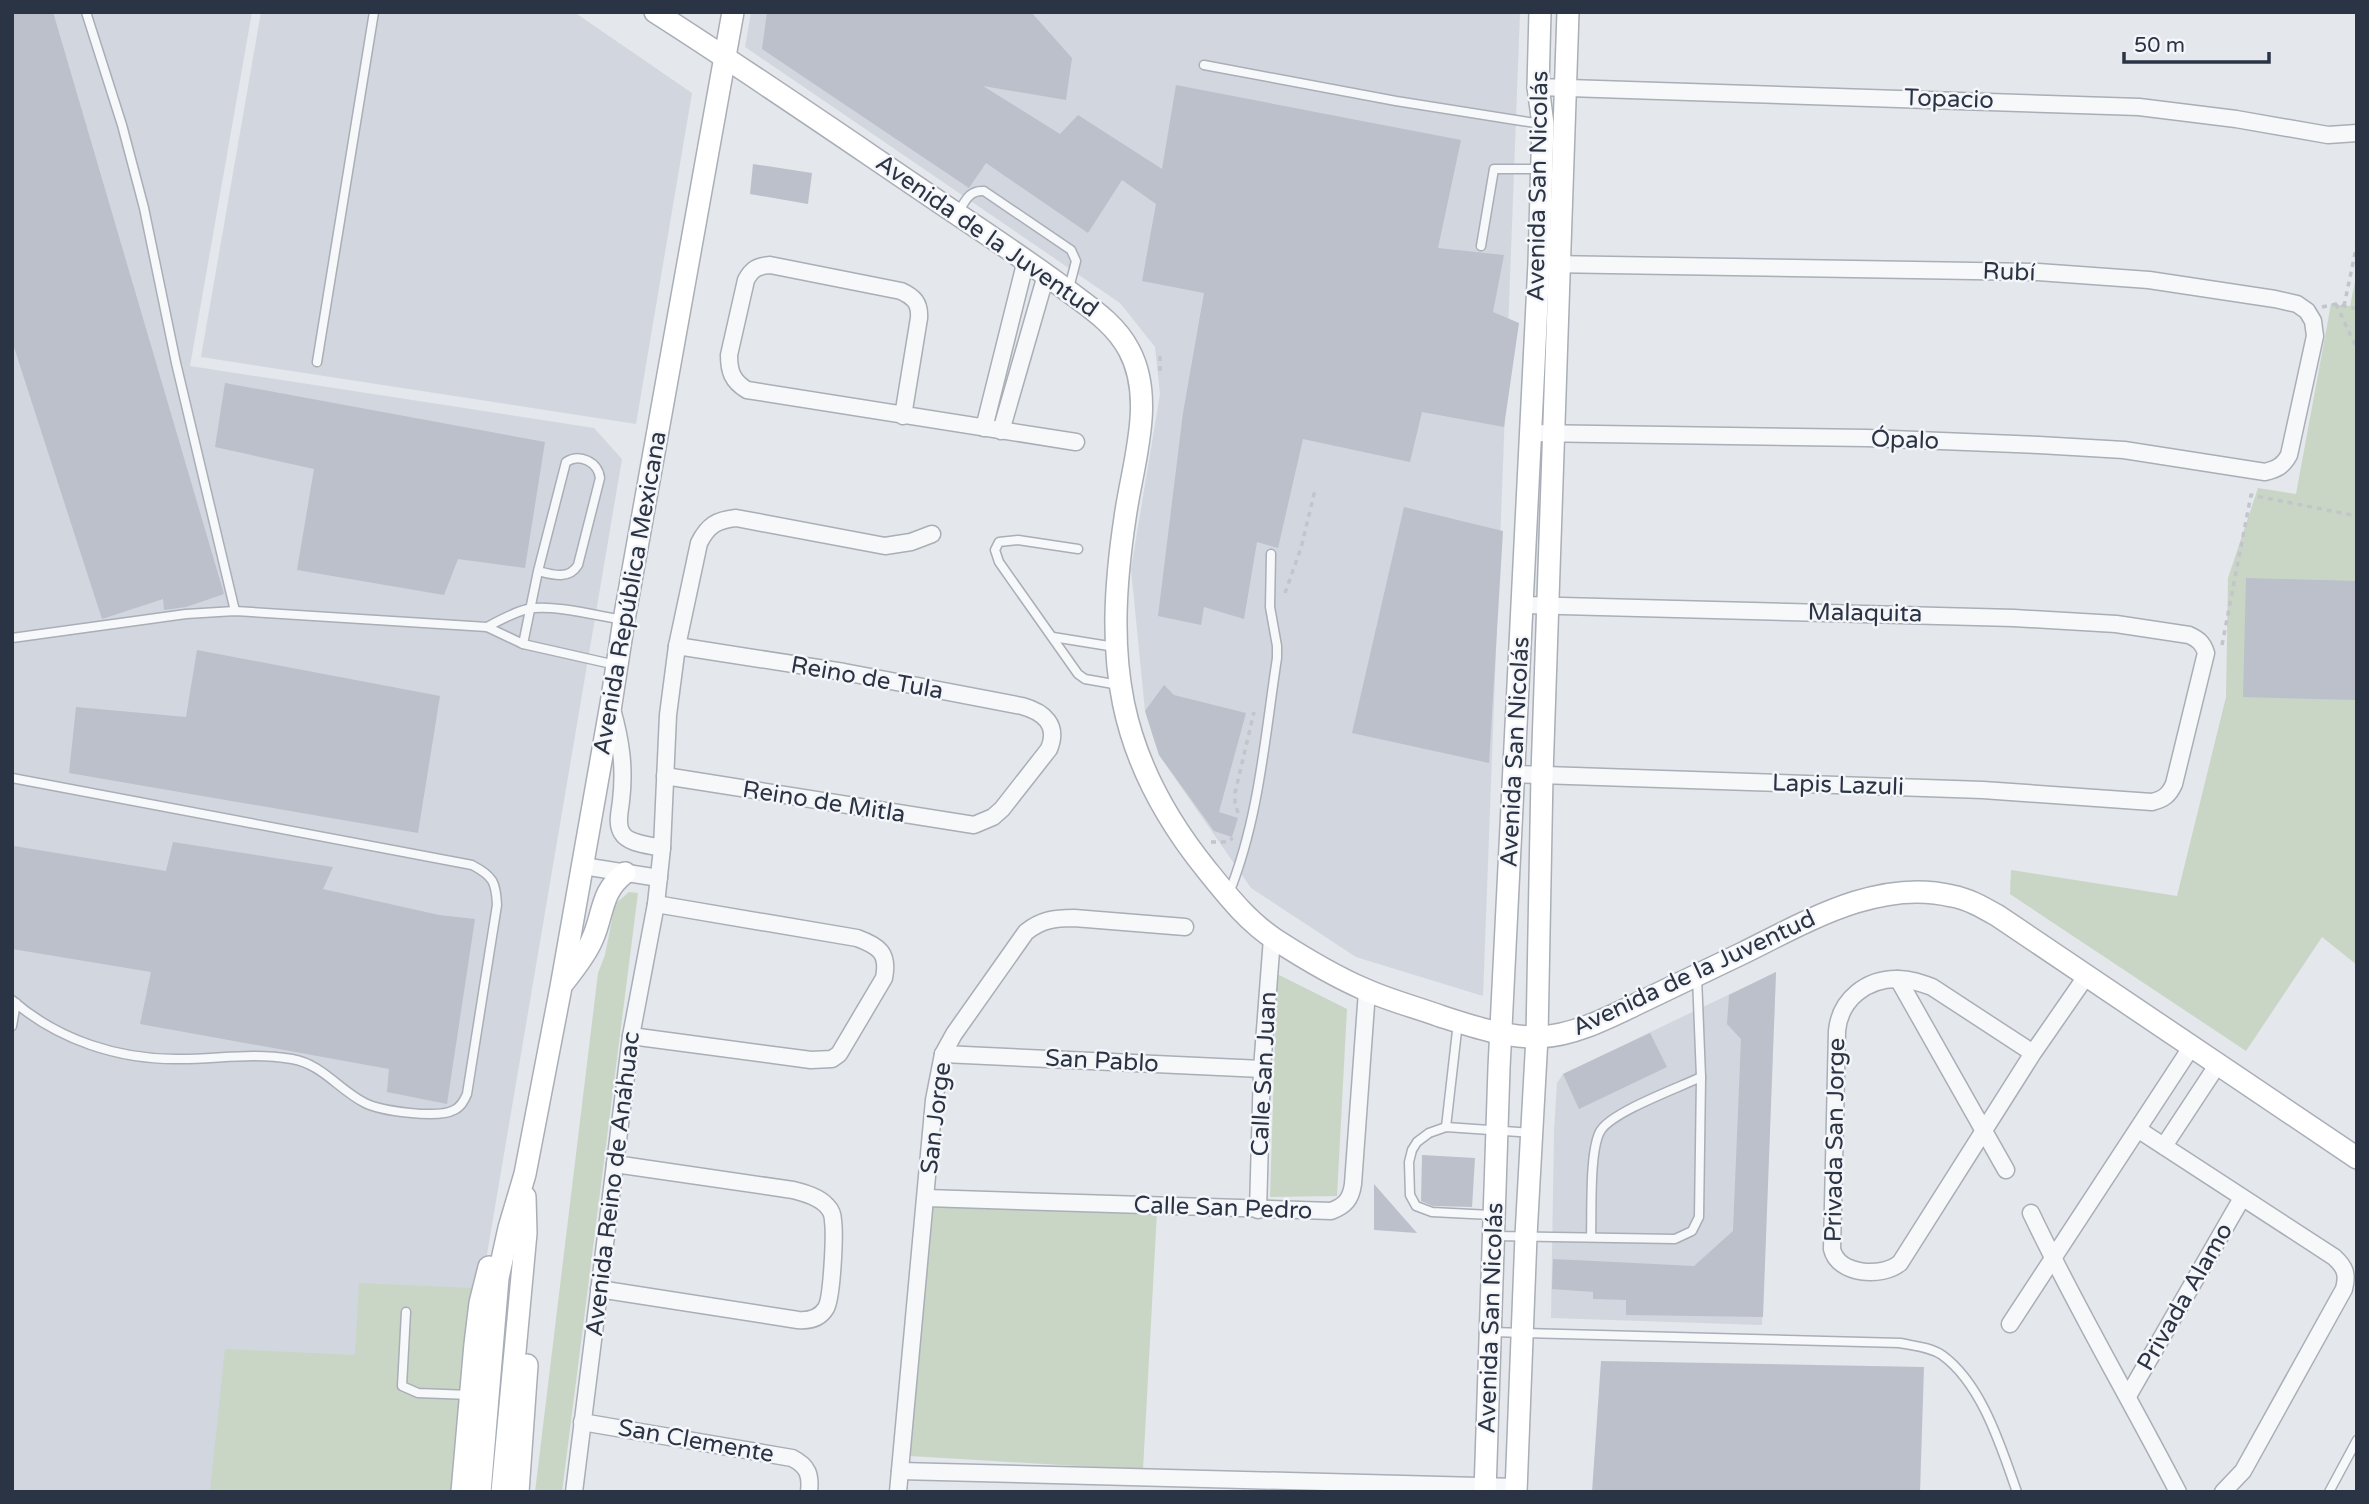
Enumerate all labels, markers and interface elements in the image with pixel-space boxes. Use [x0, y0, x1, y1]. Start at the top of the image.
scale bar [2124, 21, 2269, 65]
text: 50 m [2134, 33, 2185, 58]
street label: Avenida San Nicolás [1521, 70, 1555, 302]
street label: Topacio [1904, 83, 1994, 115]
street label: Avenida de la Juventud [870, 148, 1104, 324]
street label: Rubí [1982, 257, 2036, 287]
street label: Ópalo [1870, 423, 1940, 456]
street label: Avenida República Mexicana [587, 429, 673, 757]
street label: Malaquita [1807, 598, 1923, 628]
street label: Avenida San Nicolás [1494, 636, 1536, 868]
street label: Reino de Tula [788, 650, 946, 706]
street label: Lapis Lazuli [1772, 768, 1904, 802]
street label: Reino de Mitla [740, 775, 908, 829]
street label: Avenida de la Juventud [1568, 904, 1820, 1042]
street label: Calle San Juan [1245, 991, 1283, 1157]
street label: Avenida Reino de Anáhuac [580, 1030, 646, 1338]
street label: Privada San Jorge [1819, 1038, 1851, 1242]
street label: San Pablo [1044, 1044, 1160, 1078]
street label: San Jorge [915, 1060, 957, 1176]
street label: Calle San Pedro [1133, 1190, 1313, 1226]
street label: Avenida San Nicolás [1472, 1202, 1510, 1434]
street label: Privada Alamo [2131, 1218, 2239, 1376]
street label: San Clemente [616, 1413, 776, 1469]

